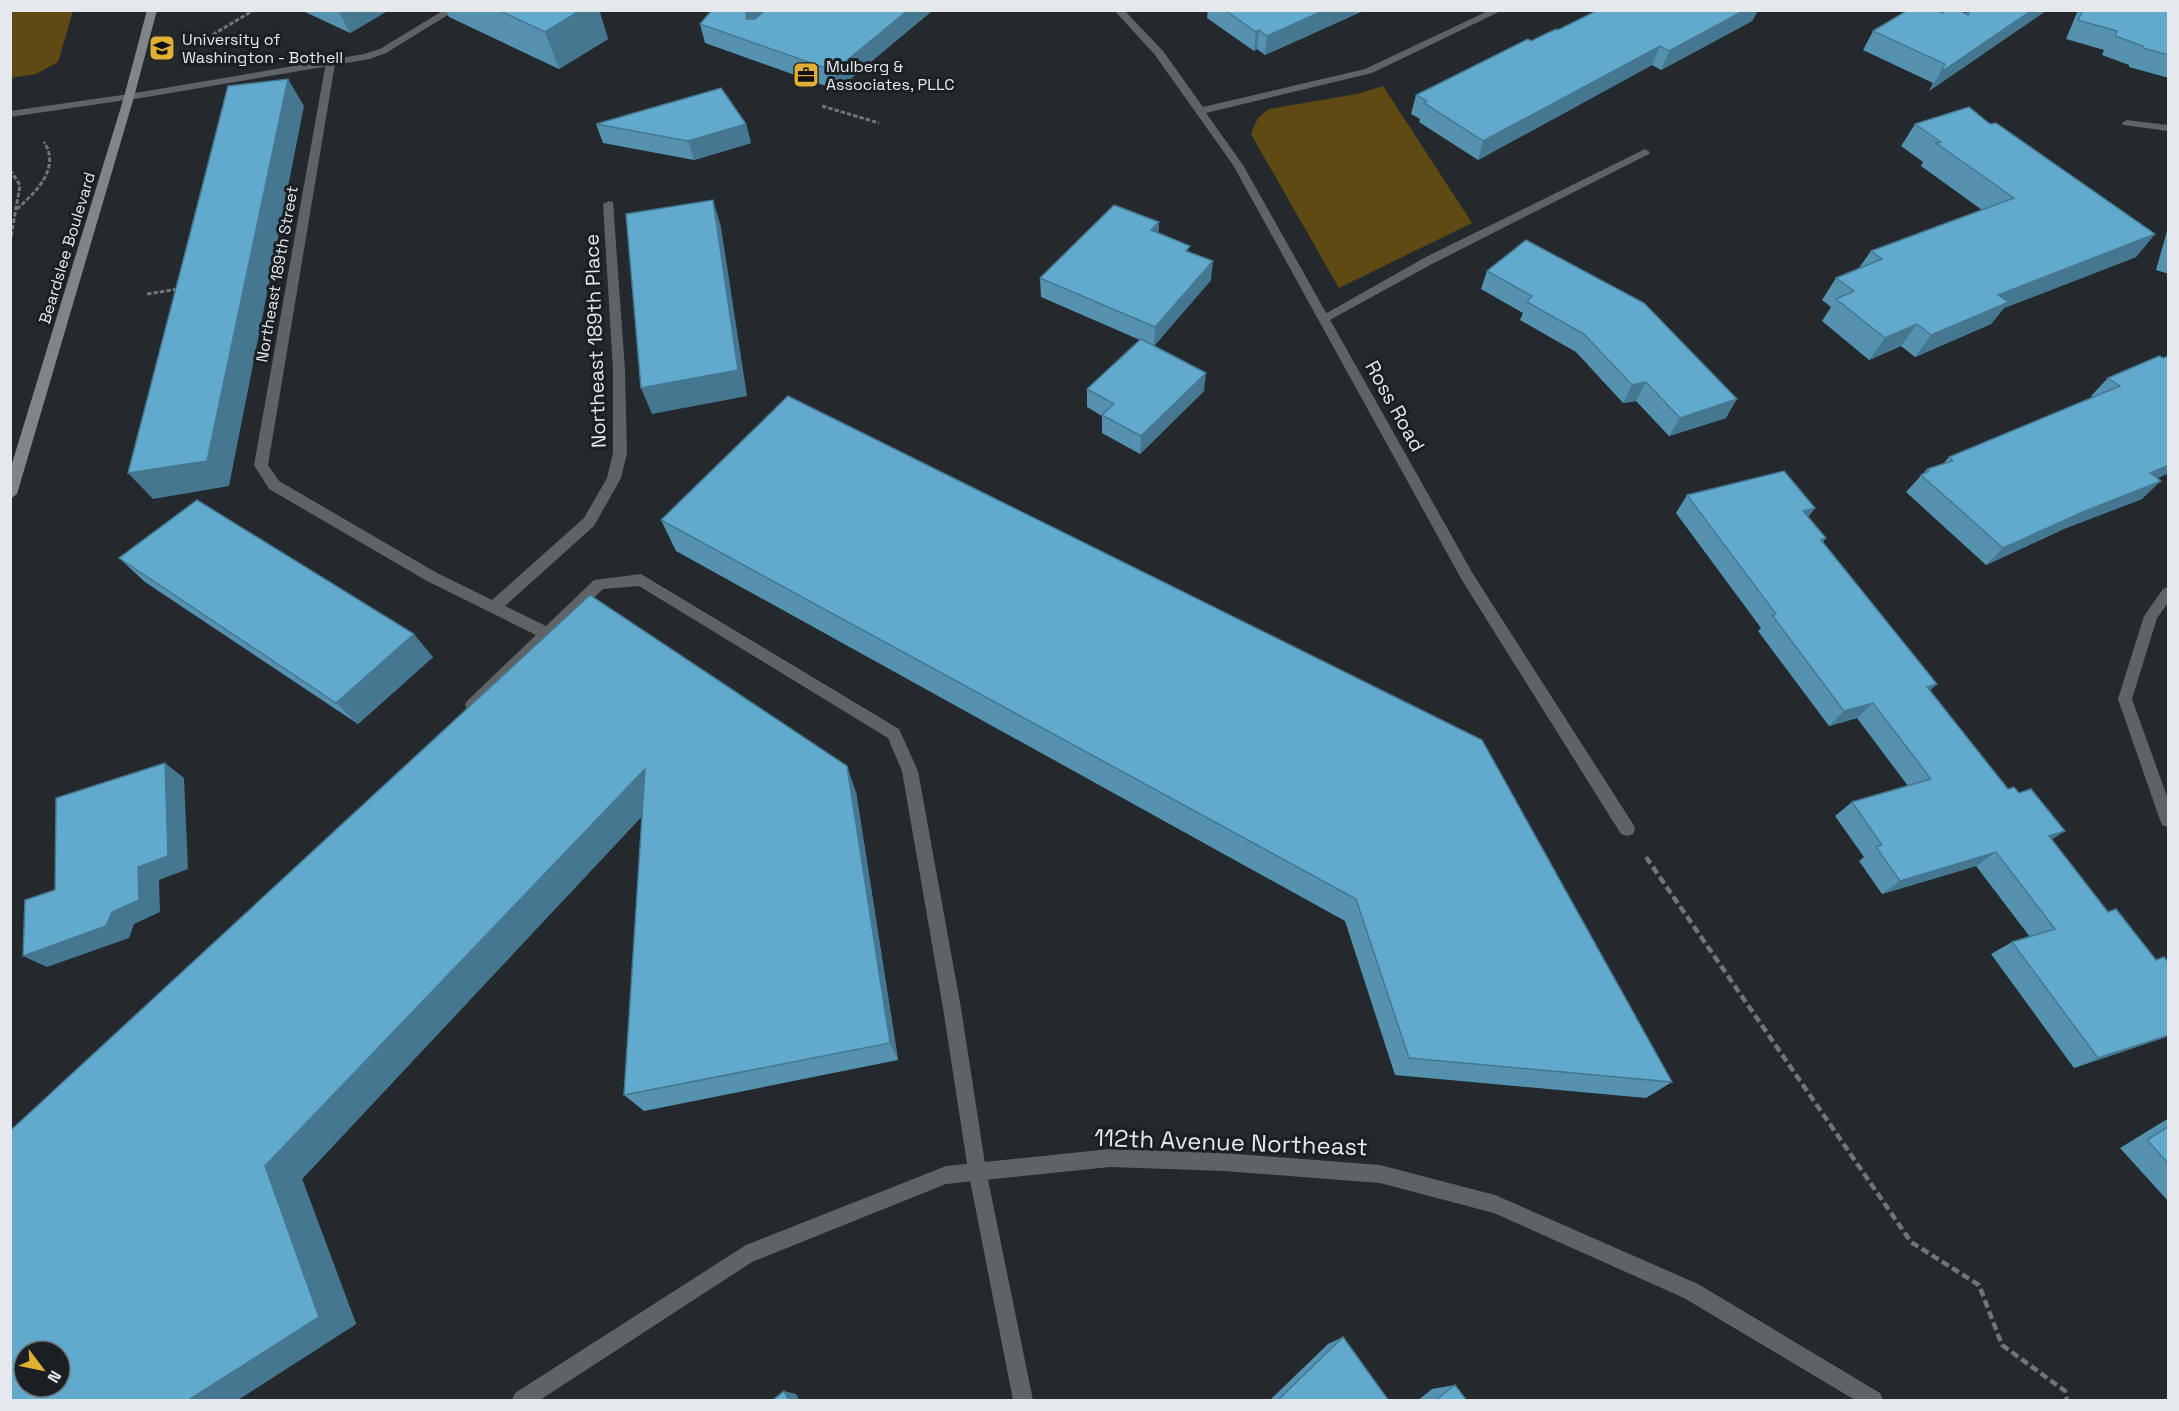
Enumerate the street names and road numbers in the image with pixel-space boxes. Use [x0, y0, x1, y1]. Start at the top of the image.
street label: Beardslee Boulevard [34, 170, 100, 326]
street label: Northeast 189th Street [251, 184, 303, 364]
street label: Northeast 189th Place [578, 234, 612, 448]
street label: Ross Road [1359, 356, 1431, 456]
street label: 112th Avenue Northeast [1094, 1122, 1368, 1162]

